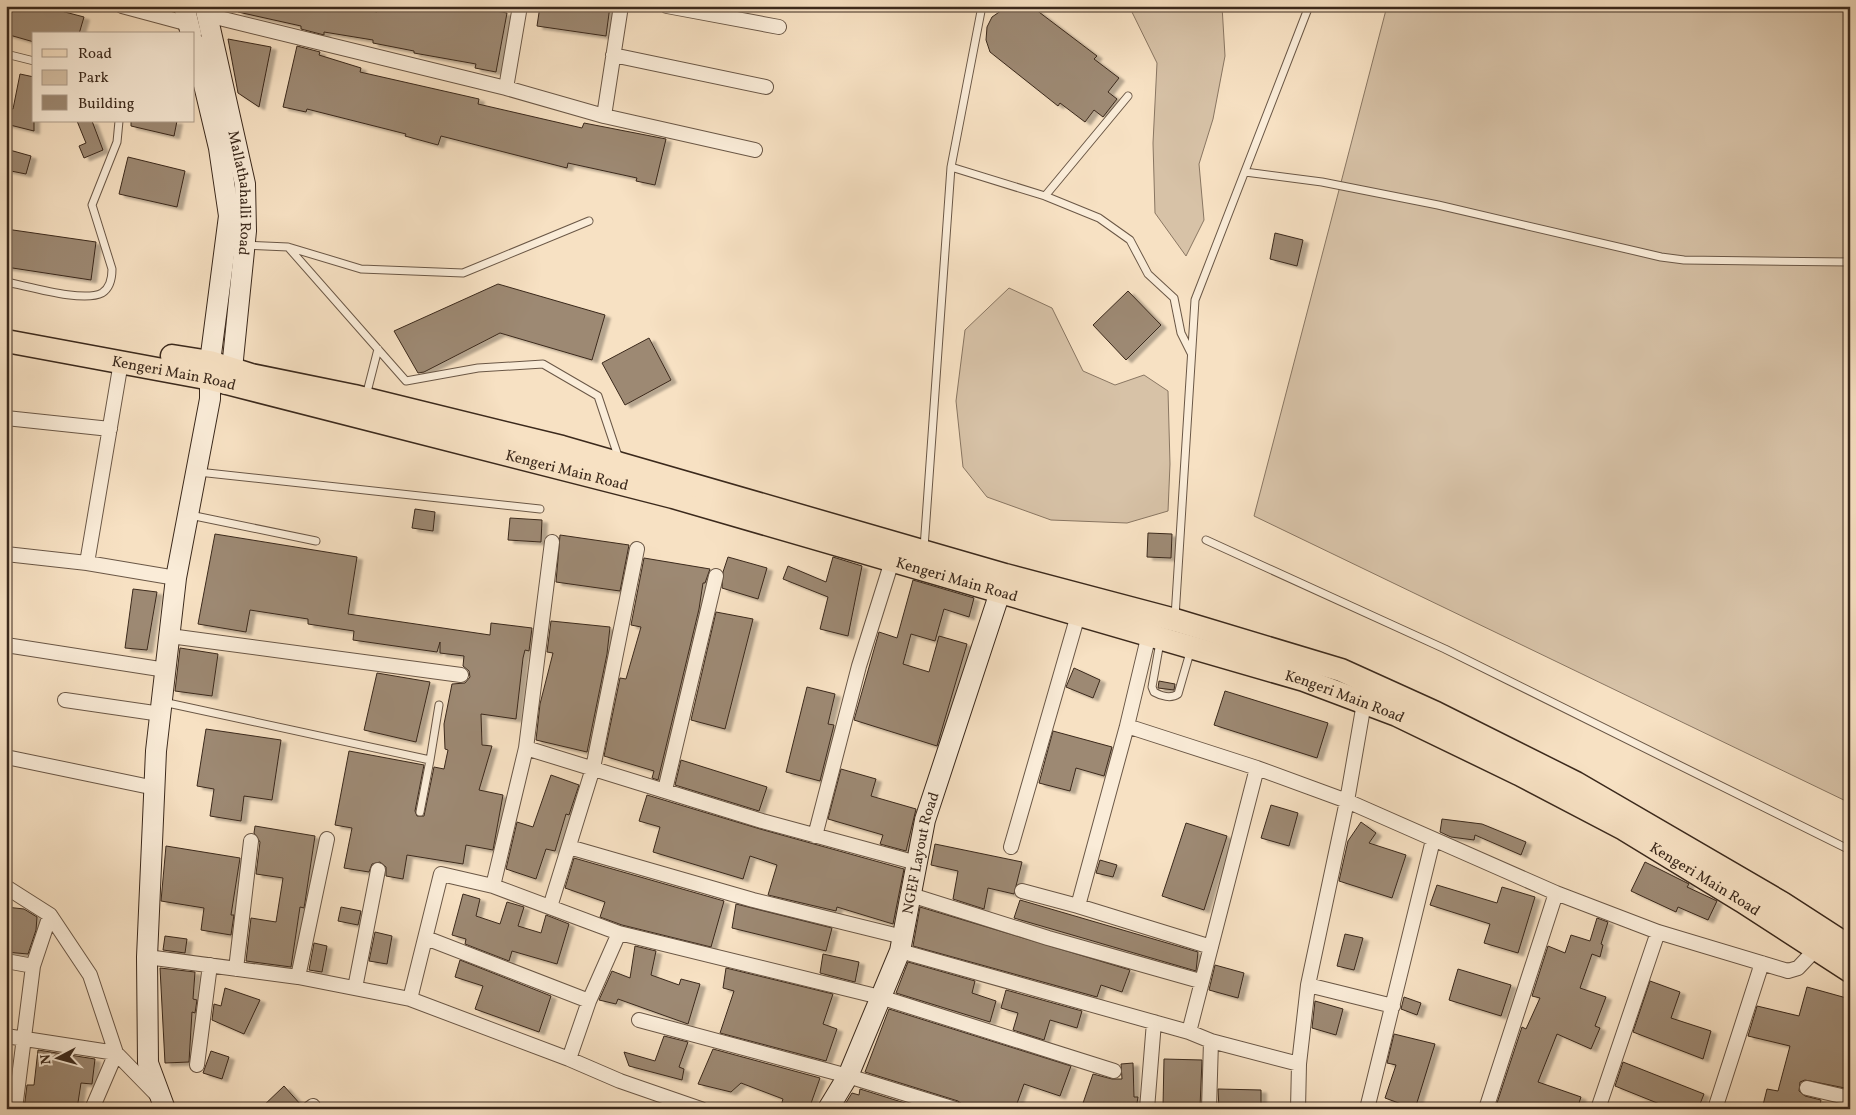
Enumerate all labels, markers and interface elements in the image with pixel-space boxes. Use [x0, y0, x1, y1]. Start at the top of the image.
legend [32, 32, 195, 122]
text: Road [78, 44, 112, 65]
text: Park [78, 68, 109, 89]
text: Building [78, 94, 135, 115]
street label: Mallathahalli Road [221, 129, 255, 256]
street label: Kengeri Main Road [110, 352, 238, 397]
street label: Kengeri Main Road [503, 446, 630, 497]
street label: Kengeri Main Road [893, 553, 1020, 608]
street label: Kengeri Main Road [1282, 666, 1408, 729]
street label: NGEF Layout Road [898, 790, 945, 916]
street label: Kengeri Main Road [1645, 838, 1764, 922]
north arrow [32, 1032, 82, 1082]
text: N [37, 1053, 57, 1065]

